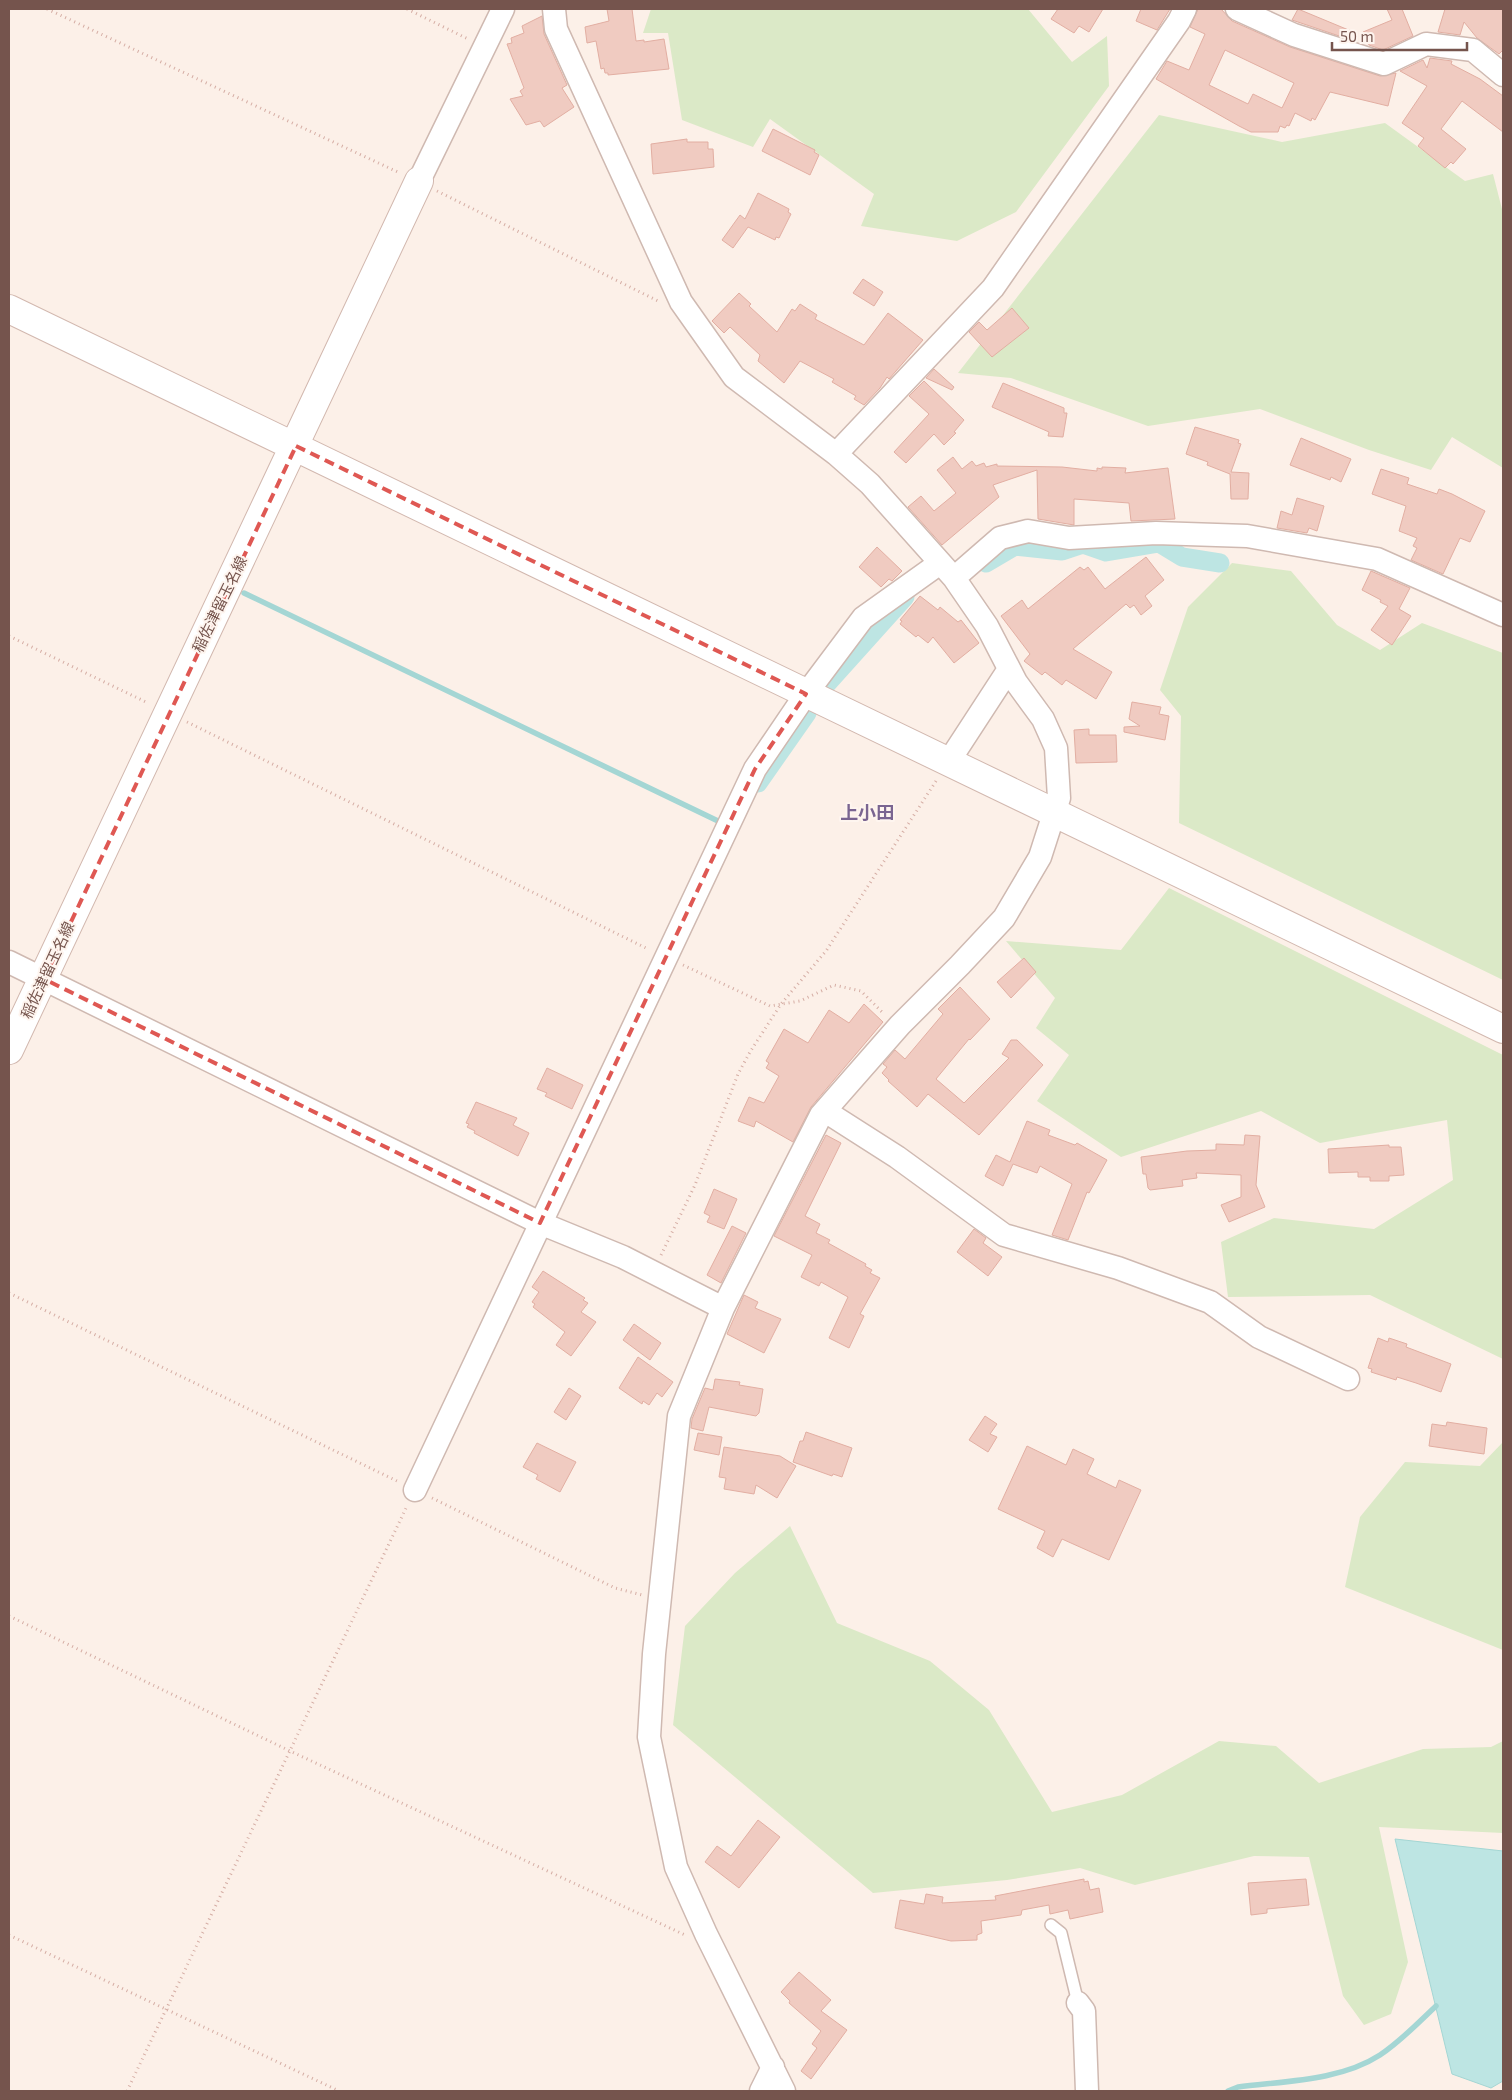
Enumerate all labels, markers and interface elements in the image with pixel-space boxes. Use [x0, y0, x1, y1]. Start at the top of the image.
scale bar [1332, 20, 1467, 52]
text: 50 m [1340, 27, 1374, 45]
street label: 稲佐津留玉名線 [188, 553, 250, 655]
district label: 上小田 [840, 801, 894, 823]
street label: 稲佐津留玉名線 [17, 919, 77, 1021]

